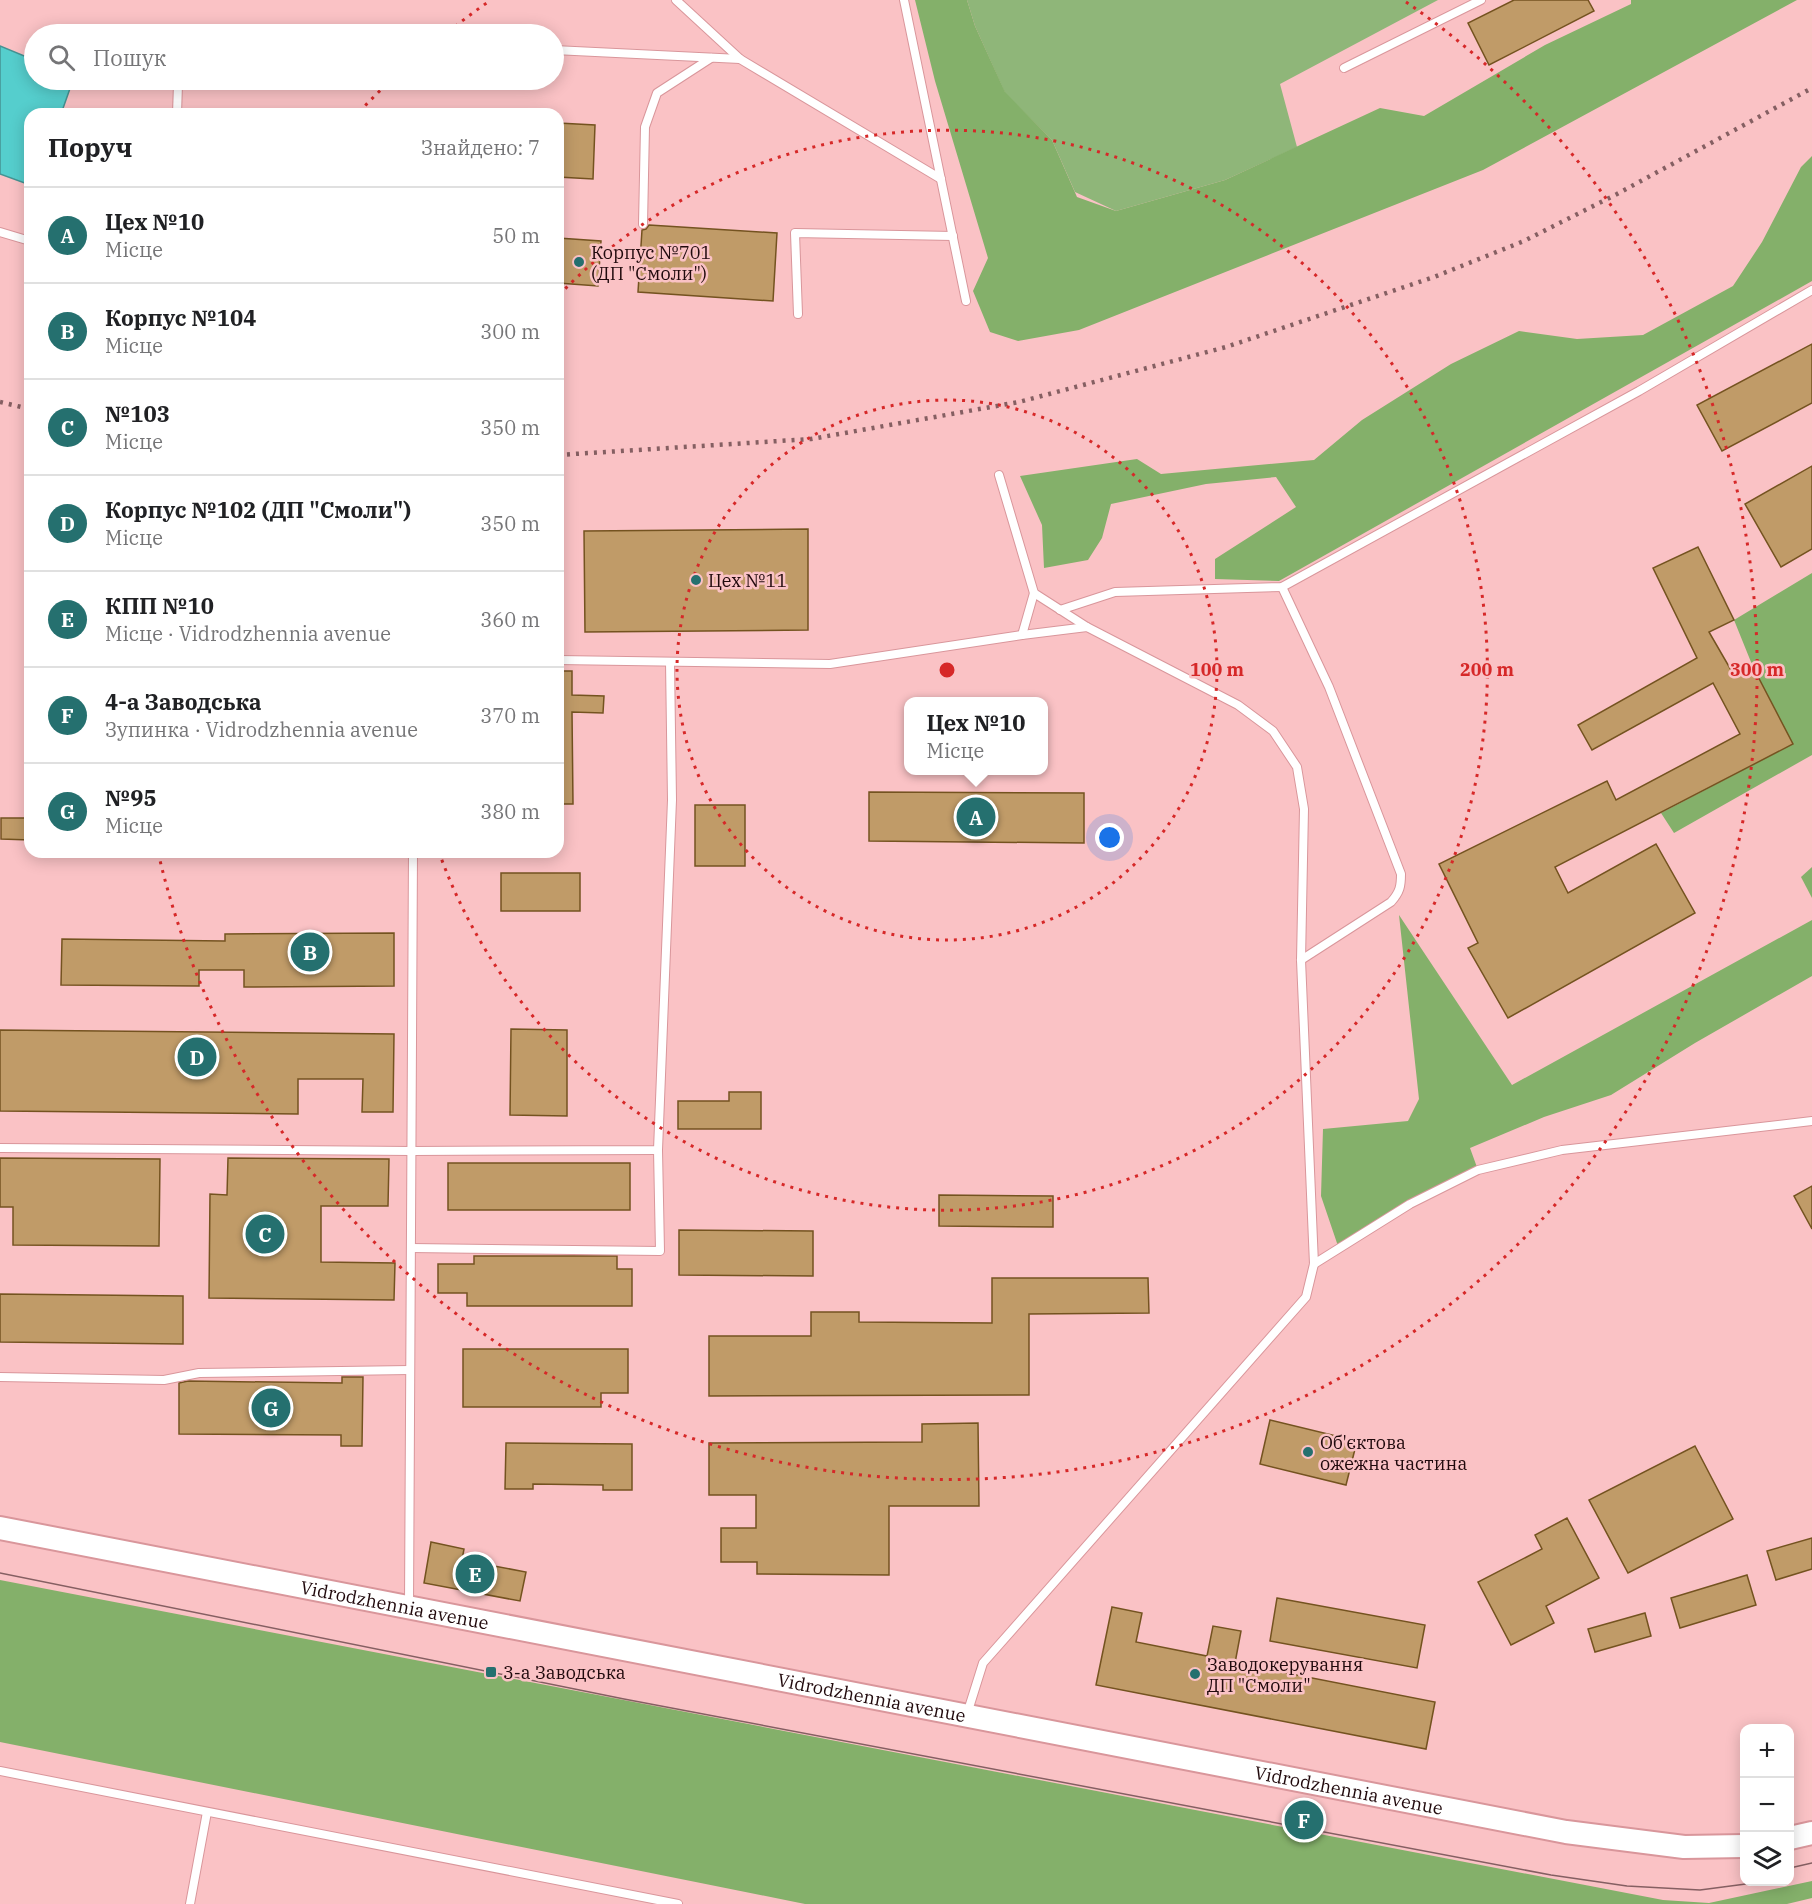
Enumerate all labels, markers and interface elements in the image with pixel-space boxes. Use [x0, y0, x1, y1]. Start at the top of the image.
search box [24, 24, 564, 90]
icon: search [45, 41, 78, 74]
text: Пошук [93, 43, 166, 72]
text: Поруч [48, 130, 132, 164]
text: Знайдено: 7 [421, 134, 540, 161]
text: Цех №10 [105, 207, 204, 236]
text: A [61, 222, 74, 249]
text: 50 m [492, 222, 540, 249]
text: Місце [105, 236, 163, 263]
place label: Корпус №701 (ДП "Смоли") [591, 241, 711, 285]
marker: Корпус №701 (ДП "Смоли") [572, 255, 586, 269]
text: Корпус №104 [105, 303, 256, 332]
text: B [60, 318, 75, 345]
text: 300 m [480, 318, 540, 345]
text: Місце [105, 332, 163, 359]
text: №103 [105, 399, 170, 428]
text: C [61, 414, 74, 441]
text: 350 m [480, 414, 540, 441]
text: Місце [105, 428, 163, 455]
text: Корпус №102 (ДП "Смоли") [105, 495, 411, 524]
text: D [60, 510, 75, 537]
text: 350 m [480, 510, 540, 537]
text: Місце [105, 524, 163, 551]
place label: Цех №11 [708, 569, 787, 592]
marker: Цех №11 [689, 573, 703, 587]
text: КПП №10 [105, 591, 214, 620]
text: E [61, 606, 74, 633]
text: 360 m [480, 606, 540, 633]
text: Місце · Vidrodzhennia avenue [105, 620, 391, 647]
text: 100 m [1190, 658, 1245, 681]
text: 200 m [1460, 658, 1515, 681]
text: 300 m [1730, 658, 1785, 681]
centre of rings [937, 660, 957, 680]
text: 4-а Заводська [105, 687, 261, 716]
popup [904, 697, 1048, 775]
text: F [61, 702, 74, 729]
text: 370 m [480, 702, 540, 729]
text: Цех №10 [926, 708, 1026, 737]
text: Зупинка · Vidrodzhennia avenue [105, 716, 418, 743]
text: Місце [926, 737, 984, 764]
text: №95 [105, 783, 157, 812]
pin: A [956, 794, 996, 840]
text: G [60, 798, 75, 825]
text: 380 m [480, 798, 540, 825]
text: Місце [105, 812, 163, 839]
your location [1095, 823, 1124, 852]
pin: B [290, 930, 330, 974]
pin: D [178, 1034, 216, 1080]
pin: C [246, 1212, 284, 1256]
pin: G [252, 1386, 290, 1430]
place label: Об'єктова ожежна частина [1320, 1431, 1467, 1475]
marker: Об'єктова ожежна частина [1301, 1445, 1315, 1459]
pin: E [456, 1552, 494, 1596]
street label: Vidrodzhennia avenue [299, 1575, 491, 1634]
place label: Заводокерування ДП "Смоли" [1207, 1653, 1363, 1697]
place label: 3-а Заводська [503, 1661, 626, 1684]
marker: 3-а Заводська [484, 1665, 498, 1679]
marker: Заводокерування ДП "Смоли" [1188, 1667, 1202, 1681]
street label: Vidrodzhennia avenue [776, 1668, 968, 1727]
map controls [1740, 1724, 1794, 1886]
button: + [1740, 1724, 1794, 1778]
street label: Vidrodzhennia avenue [1253, 1760, 1445, 1819]
button: − [1740, 1778, 1794, 1832]
pin: F [1284, 1798, 1324, 1842]
button: layers [1740, 1832, 1794, 1886]

